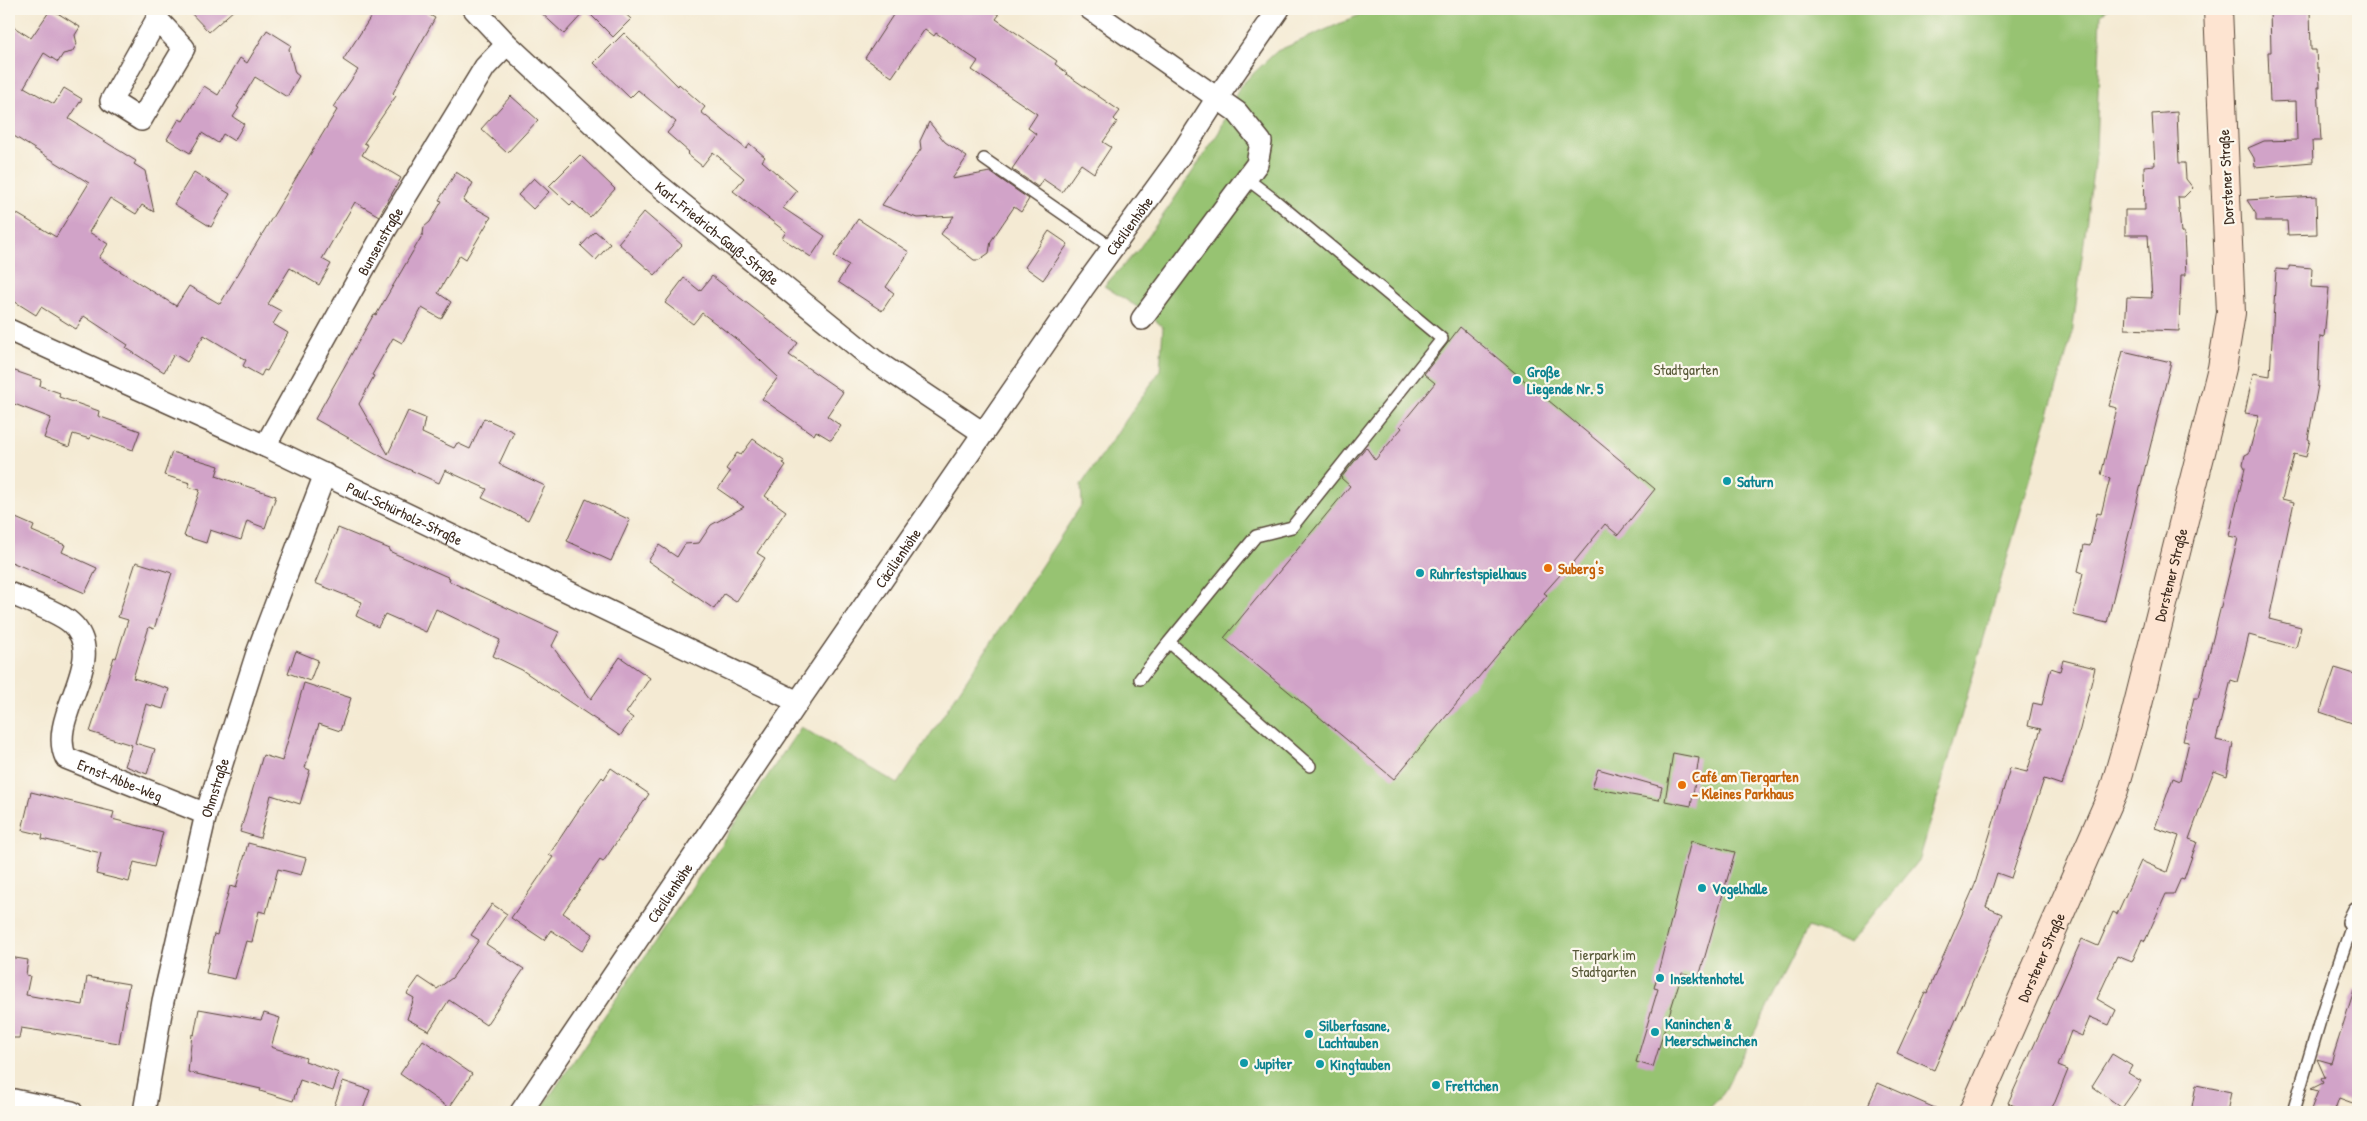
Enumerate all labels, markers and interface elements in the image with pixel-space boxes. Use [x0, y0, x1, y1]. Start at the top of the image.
street label: Dorstener Straße [2213, 129, 2239, 225]
street label: Karl-Friedrich-Gauß-Straße [651, 176, 784, 290]
street label: Cäcilienhöhe [1100, 192, 1158, 259]
street label: Bunsenstraße [352, 203, 408, 279]
park label: Stadtgarten [1653, 359, 1719, 380]
place label: Große Liegende Nr. 5 [1527, 361, 1604, 400]
marker: Große Liegende Nr. 5 [1511, 374, 1523, 386]
place label: Saturn [1737, 471, 1774, 492]
marker: Saturn [1721, 475, 1733, 487]
street label: Paul-Schürholz-Straße [343, 476, 466, 550]
street label: Cäcilienhöhe [869, 524, 925, 592]
street label: Dorstener Straße [2149, 526, 2192, 624]
place label: Suberg's [1558, 558, 1604, 580]
marker: Suberg's [1542, 562, 1554, 574]
place label: Ruhrfestspielhaus [1430, 563, 1527, 585]
marker: Ruhrfestspielhaus [1414, 567, 1426, 579]
street label: Ernst-Abbe-Weg [74, 753, 166, 806]
street label: Ohmstraße [195, 755, 234, 820]
place label: Café am Tiergarten - Kleines Parkhaus [1692, 766, 1799, 804]
marker: Café am Tiergarten - Kleines Parkhaus [1676, 779, 1688, 791]
street label: Cäcilienhöhe [642, 858, 697, 927]
place label: Vogelhalle [1712, 878, 1768, 900]
marker: Vogelhalle [1696, 882, 1708, 894]
street label: Dorstener Straße [2012, 909, 2070, 1005]
park label: Tierpark im Stadtgarten [1571, 944, 1637, 982]
place label: Insektenhotel [1670, 968, 1745, 989]
marker: Insektenhotel [1654, 972, 1666, 984]
place label: Kaninchen & Meerschweinchen [1665, 1013, 1758, 1051]
place label: Silberfasane, Lachtauben [1319, 1015, 1390, 1053]
marker: Kaninchen & Meerschweinchen [1649, 1026, 1661, 1038]
marker: Silberfasane, Lachtauben [1303, 1028, 1315, 1040]
place label: Jupiter [1254, 1053, 1292, 1075]
place label: Kingtauben [1330, 1054, 1391, 1076]
marker: Jupiter [1238, 1057, 1250, 1069]
marker: Kingtauben [1314, 1058, 1326, 1070]
place label: Frettchen [1445, 1075, 1499, 1096]
marker: Frettchen [1430, 1079, 1442, 1091]

